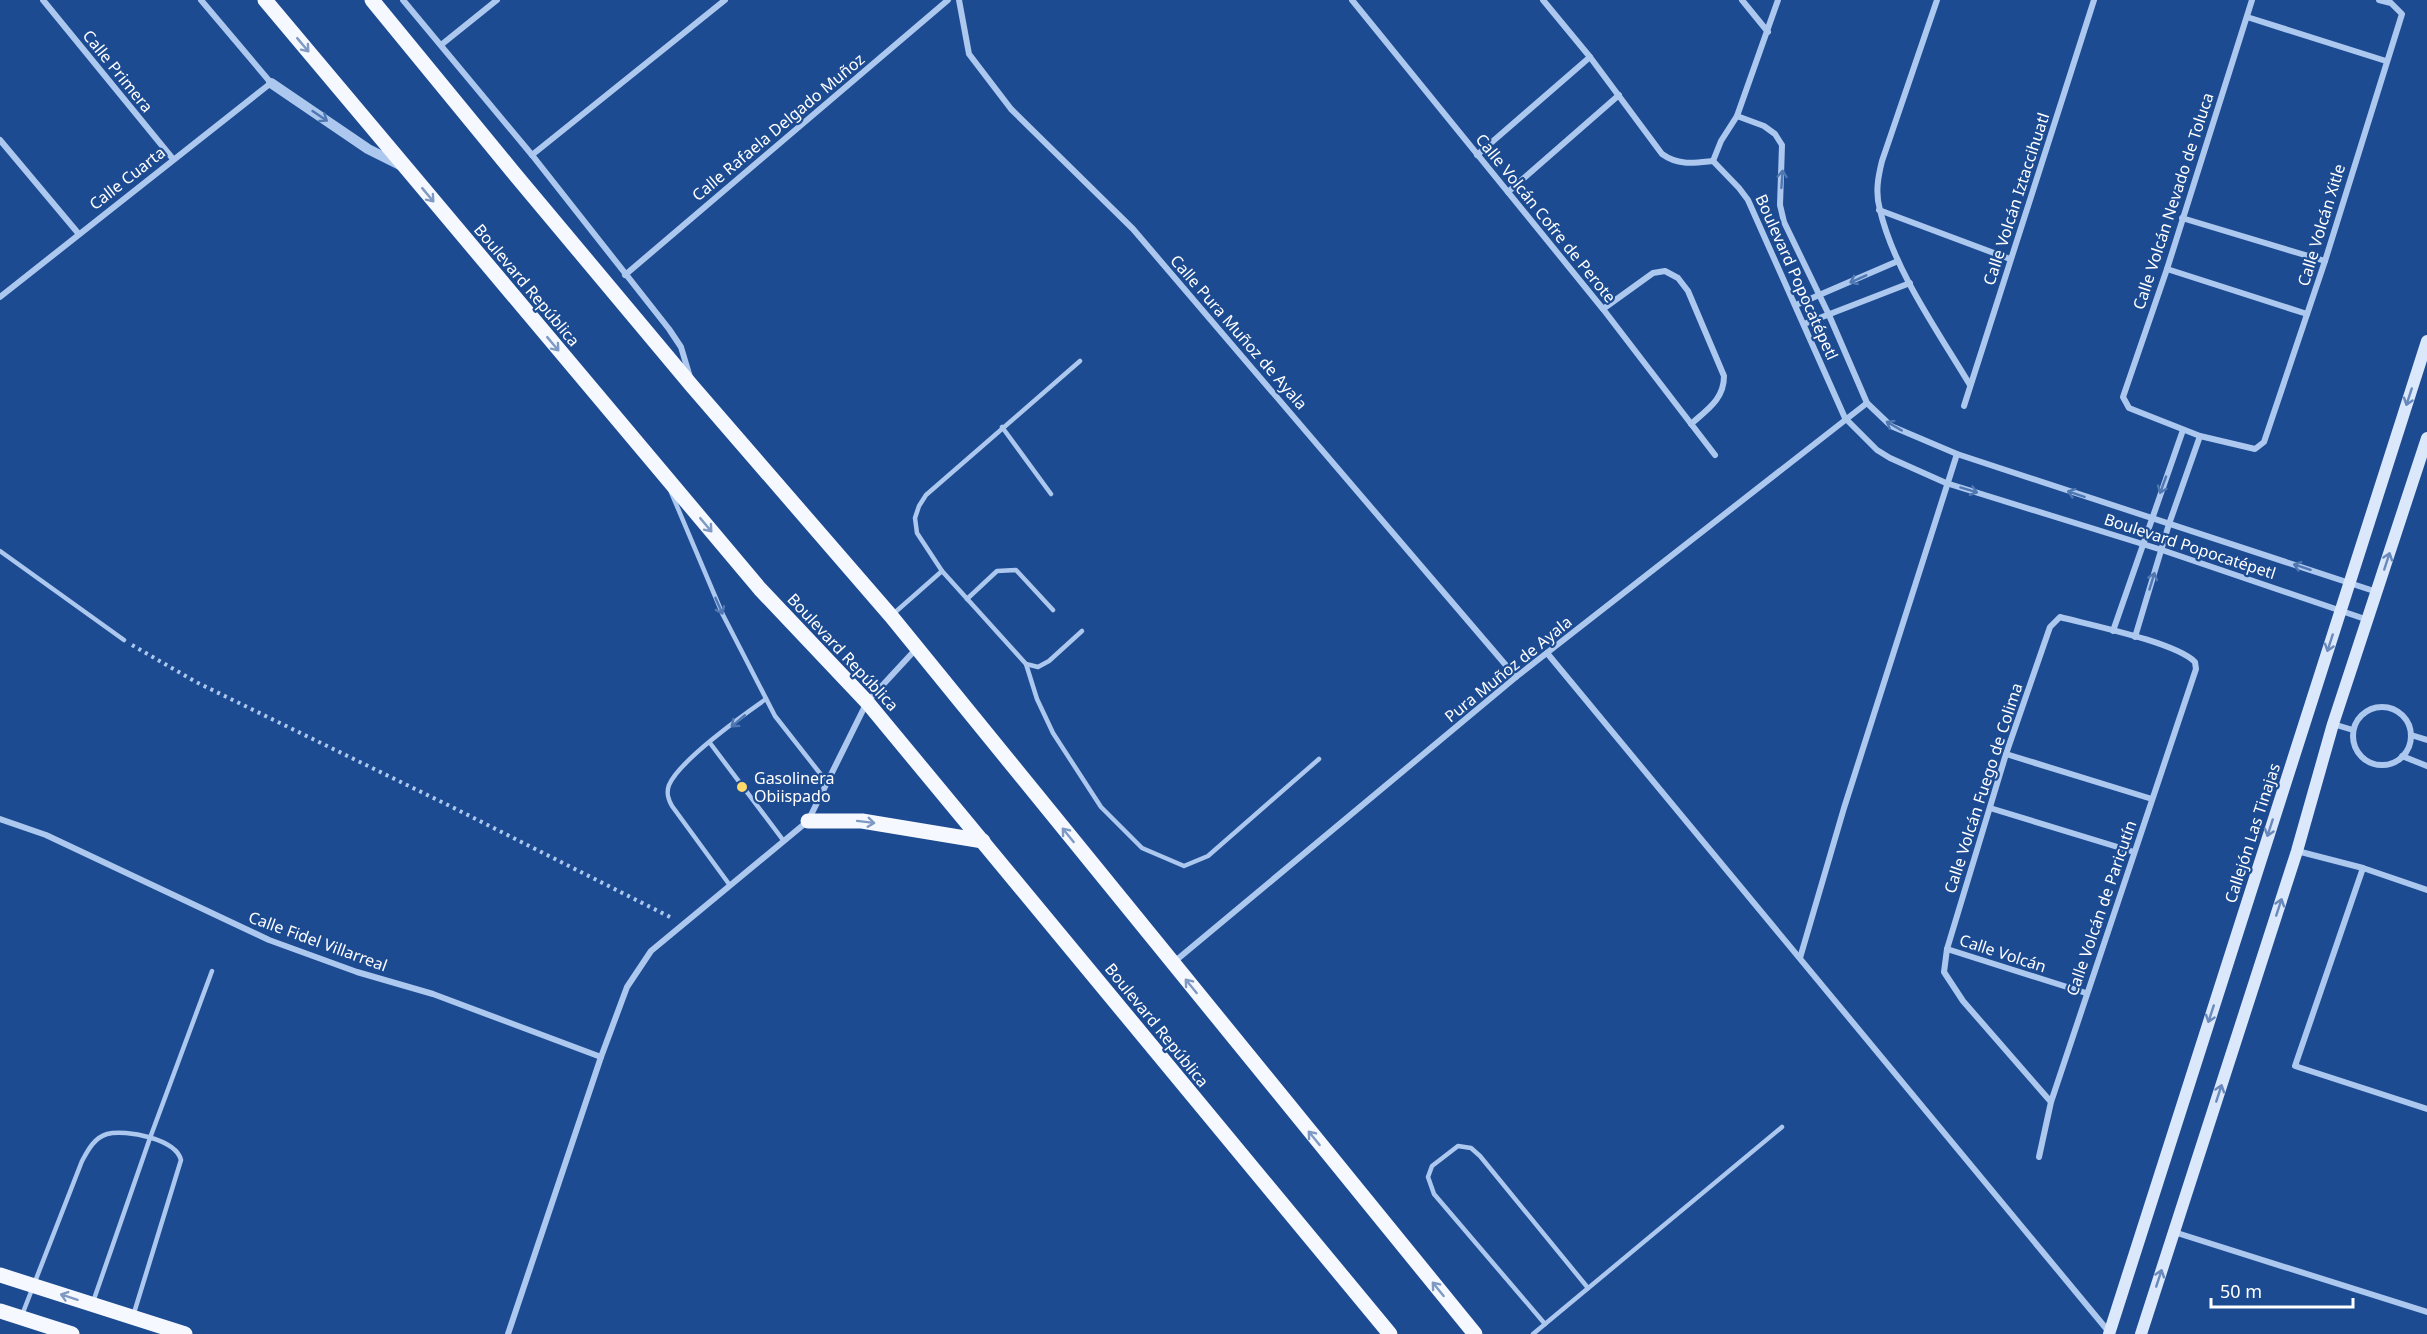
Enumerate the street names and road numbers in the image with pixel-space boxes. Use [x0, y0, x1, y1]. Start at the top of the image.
street label: Calle Primera [78, 25, 158, 117]
street label: Calle Rafaela Delgado Muñoz [687, 48, 869, 206]
street label: Calle Volcán Nevado de Toluca [2127, 90, 2219, 312]
street label: Calle Volcán Iztaccihuatl [1978, 110, 2054, 288]
street label: Calle Volcán Cofre de Perote [1471, 129, 1621, 307]
street label: Calle Cuarta [84, 141, 170, 215]
street label: Calle Volcán Xitle [2292, 161, 2350, 289]
street label: Boulevard Popocatépetl [1750, 191, 1844, 363]
street label: Boulevard República [469, 219, 585, 351]
street label: Calle Pura Muñoz de Ayala [1166, 250, 1312, 414]
street label: Boulevard Popocatépetl [2101, 508, 2279, 584]
street label: Boulevard República [783, 588, 903, 716]
street label: Pura Muñoz de Ayala [1440, 611, 1576, 727]
street label: Calle Volcán Fuego de Colima [1939, 680, 2027, 896]
street label: Callejón Las Tinajas [2219, 760, 2285, 906]
street label: Calle Volcán de Paricutín [2061, 817, 2141, 999]
street label: Calle Fidel Villarreal [246, 906, 390, 976]
street label: Calle Volcán [1957, 929, 2049, 977]
street label: Boulevard República [1100, 958, 1214, 1092]

